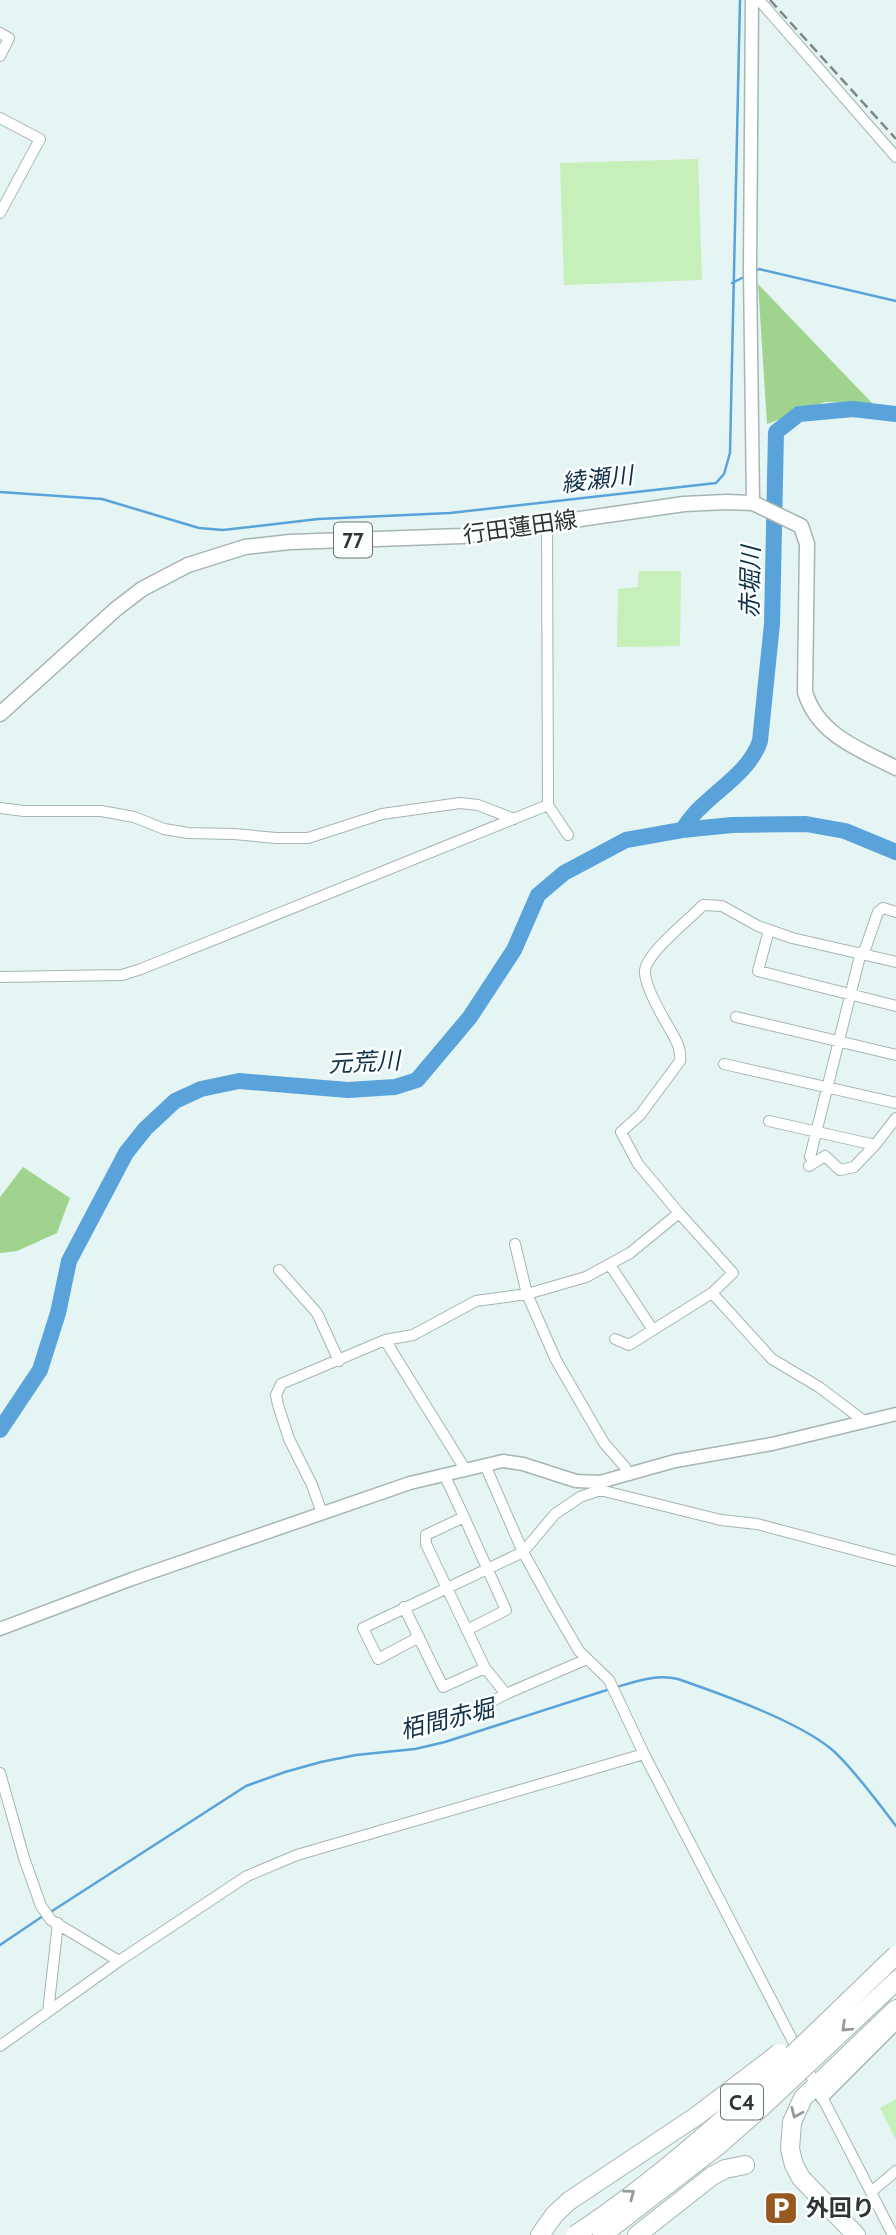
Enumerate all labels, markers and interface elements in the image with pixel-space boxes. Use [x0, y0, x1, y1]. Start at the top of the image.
water label: 綾瀬川 [560, 460, 637, 498]
street label: 行田蓮田線 [461, 505, 579, 549]
road number: 77 [334, 522, 372, 558]
water label: 赤堀川 [735, 543, 765, 618]
water label: 元荒川 [327, 1045, 404, 1078]
water label: 栢間赤堀 [397, 1692, 501, 1745]
one-way arrow [842, 2019, 855, 2032]
road number: C4 [721, 2084, 763, 2120]
one-way arrow [790, 2106, 804, 2118]
parking icon: 外回り [762, 2189, 800, 2227]
one-way arrow [622, 2190, 635, 2203]
place label: 外回り [806, 2194, 875, 2222]

